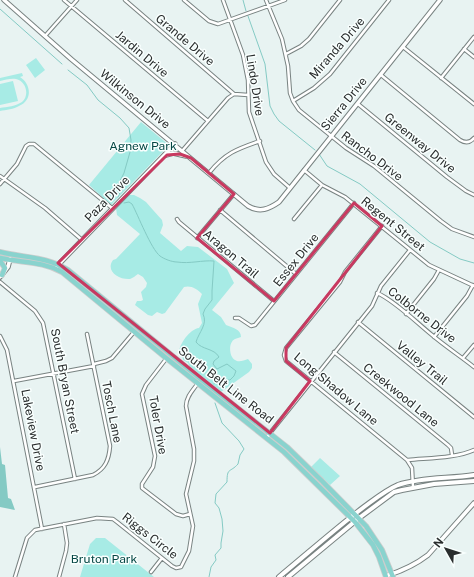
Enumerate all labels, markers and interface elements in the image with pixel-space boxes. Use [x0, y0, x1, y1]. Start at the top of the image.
street label: Grande Drive [153, 11, 217, 69]
street label: Miranda Drive [306, 14, 368, 82]
street label: Jardin Drive [113, 28, 171, 80]
street label: Lindo Drive [243, 53, 267, 117]
street label: Wilkinson Drive [97, 66, 173, 132]
street label: Sierra Drive [318, 74, 370, 134]
street label: Greenway Drive [382, 110, 459, 176]
street label: Rancho Drive [339, 128, 406, 184]
park label: Agnew Park [109, 139, 177, 153]
street label: Paza Drive [82, 173, 132, 225]
street label: Regent Street [358, 194, 428, 254]
street label: Aragon Trail [200, 227, 262, 281]
street label: Essex Drive [270, 230, 322, 289]
street label: Colborne Drive [385, 284, 459, 346]
street label: South Bryan Street [48, 327, 82, 435]
street label: Valley Trail [394, 338, 451, 388]
street label: South Belt Line Road [176, 344, 276, 426]
street label: Long Shadow Lane [291, 350, 381, 428]
street label: Creekwood Lane [360, 360, 442, 430]
street label: Tosch Lane [99, 380, 125, 444]
street label: Lakeview Drive [18, 388, 48, 472]
street label: Toler Drive [146, 394, 170, 456]
street label: Riggs Circle [119, 510, 181, 562]
north arrow [426, 529, 466, 569]
text: N [431, 536, 446, 550]
park label: Bruton Park [71, 552, 137, 566]

